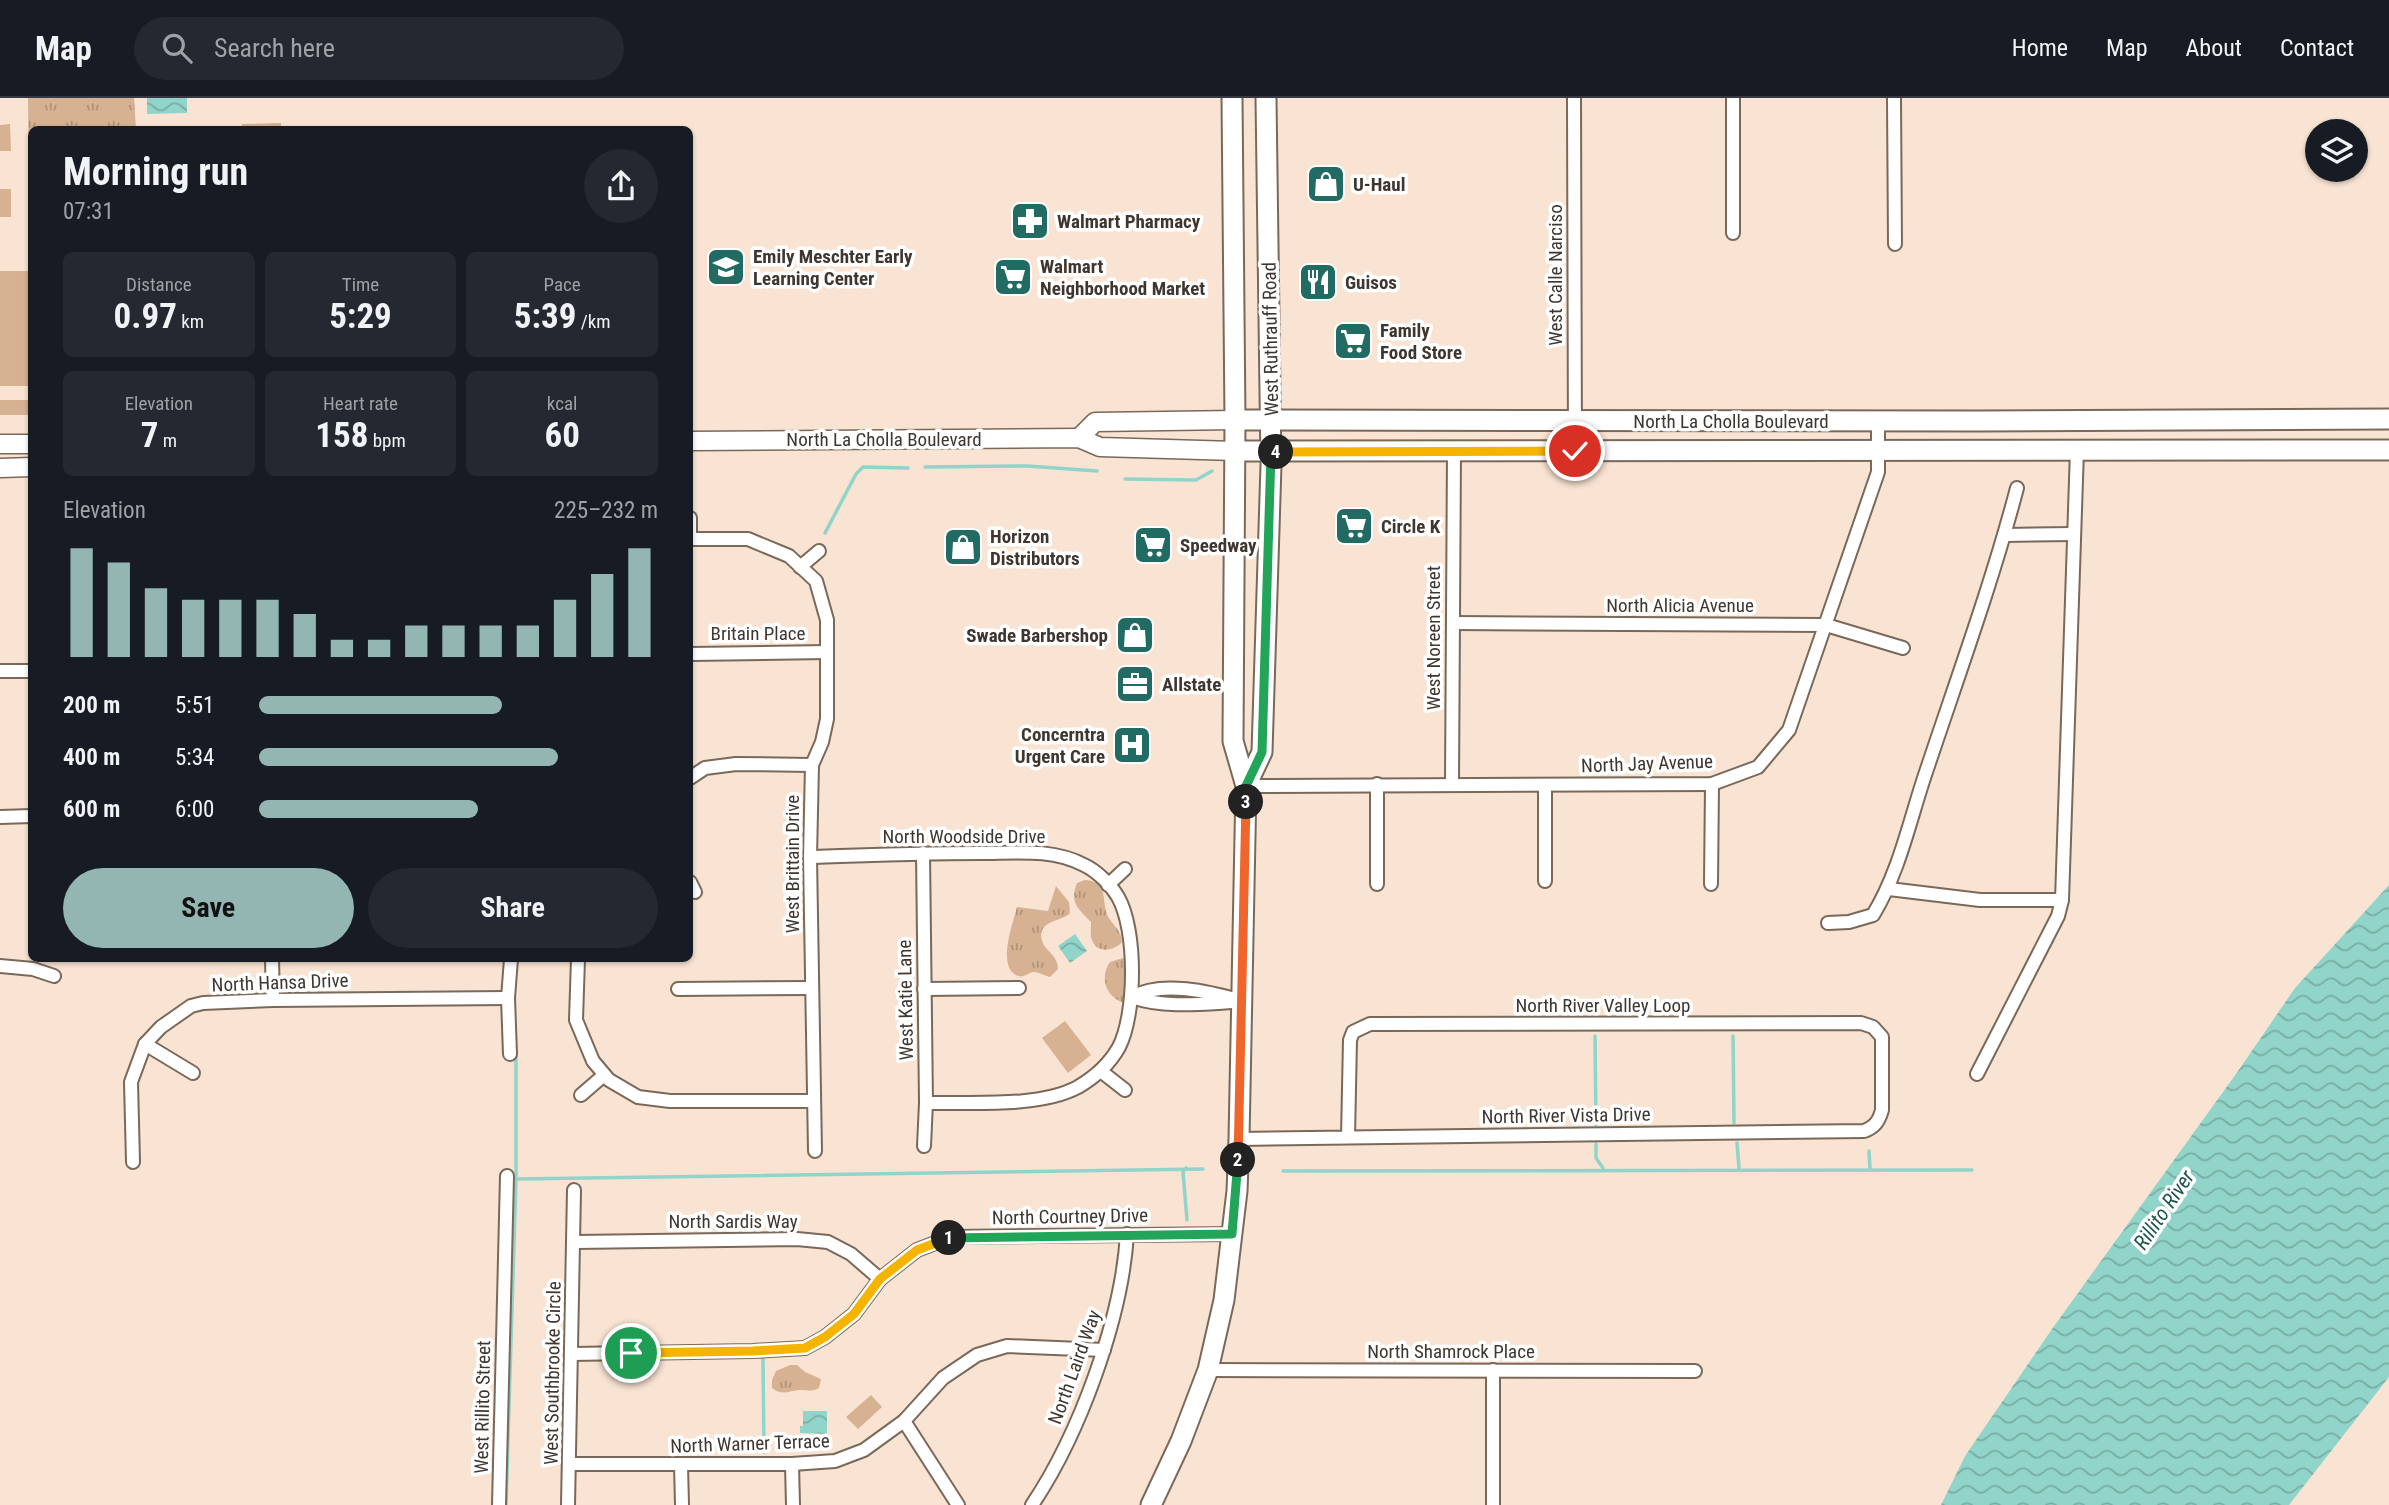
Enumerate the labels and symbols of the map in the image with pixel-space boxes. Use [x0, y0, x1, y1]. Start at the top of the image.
shop icon: U-Haul [1305, 163, 1347, 205]
place label: U-Haul [1353, 173, 1405, 196]
pharmacy icon: Walmart Pharmacy [1009, 200, 1051, 242]
street label: West Calle Narciso [1544, 204, 1567, 346]
place label: Walmart Pharmacy [1057, 210, 1201, 233]
place label: Emily Meschter Early Learning Center [753, 245, 913, 290]
school or university icon: Emily Meschter Early Learning Center [705, 246, 747, 288]
place label: Walmart Neighborhood Market [1040, 255, 1205, 300]
supermarket icon: Walmart Neighborhood Market [992, 256, 1034, 298]
restaurant icon: Guisos [1297, 261, 1339, 303]
street label: West Ruthrauff Road [1258, 262, 1283, 416]
place label: Guisos [1345, 271, 1397, 294]
place label: Family Food Store [1380, 319, 1462, 364]
supermarket icon: Family Food Store [1332, 320, 1374, 362]
street label: North La Cholla Boulevard [1633, 410, 1829, 433]
pin [1545, 421, 1605, 481]
street label: North La Cholla Boulevard [786, 428, 982, 451]
pin: 4 [1258, 434, 1294, 470]
supermarket icon: Circle K [1333, 505, 1375, 547]
place label: Circle K [1381, 515, 1441, 538]
supermarket icon: Speedway [1132, 524, 1174, 566]
place label: Horizon Distributors [990, 525, 1080, 570]
shop icon: Horizon Distributors [942, 526, 984, 568]
place label: Speedway [1180, 534, 1257, 557]
street label: West Noreen Street [1422, 566, 1445, 710]
street label: North Alicia Avenue [1606, 594, 1754, 617]
shop icon: Swade Barbershop [1114, 614, 1156, 656]
street label: Britain Place [711, 622, 806, 645]
place label: Swade Barbershop [966, 624, 1108, 647]
office icon: Allstate [1114, 663, 1156, 705]
place label: Allstate [1162, 673, 1221, 696]
place label: Concerntra Urgent Care [1015, 723, 1105, 768]
hospital icon: Concerntra Urgent Care [1111, 724, 1153, 766]
street label: North Jay Avenue [1581, 750, 1713, 777]
pin: 3 [1228, 784, 1264, 820]
street label: West Brittain Drive [781, 795, 804, 933]
street label: North Woodside Drive [882, 825, 1046, 848]
street label: West Katie Lane [893, 939, 918, 1061]
street label: North Hansa Drive [211, 969, 349, 996]
street label: North River Valley Loop [1516, 994, 1690, 1017]
street label: North River Vista Drive [1481, 1103, 1651, 1128]
pin: 2 [1220, 1142, 1256, 1178]
water label: Rillito River [2129, 1165, 2200, 1254]
street label: North Courtney Drive [992, 1204, 1148, 1229]
street label: North Sardis Way [668, 1210, 798, 1233]
pin: 1 [932, 1220, 967, 1256]
street label: West Southbrooke Circle [539, 1281, 566, 1465]
street label: North Laird Way [1043, 1307, 1106, 1427]
pin [601, 1323, 661, 1383]
street label: West Rillito Street [470, 1340, 495, 1474]
street label: North Shamrock Place [1367, 1340, 1535, 1363]
street label: North Warner Terrace [670, 1429, 830, 1458]

